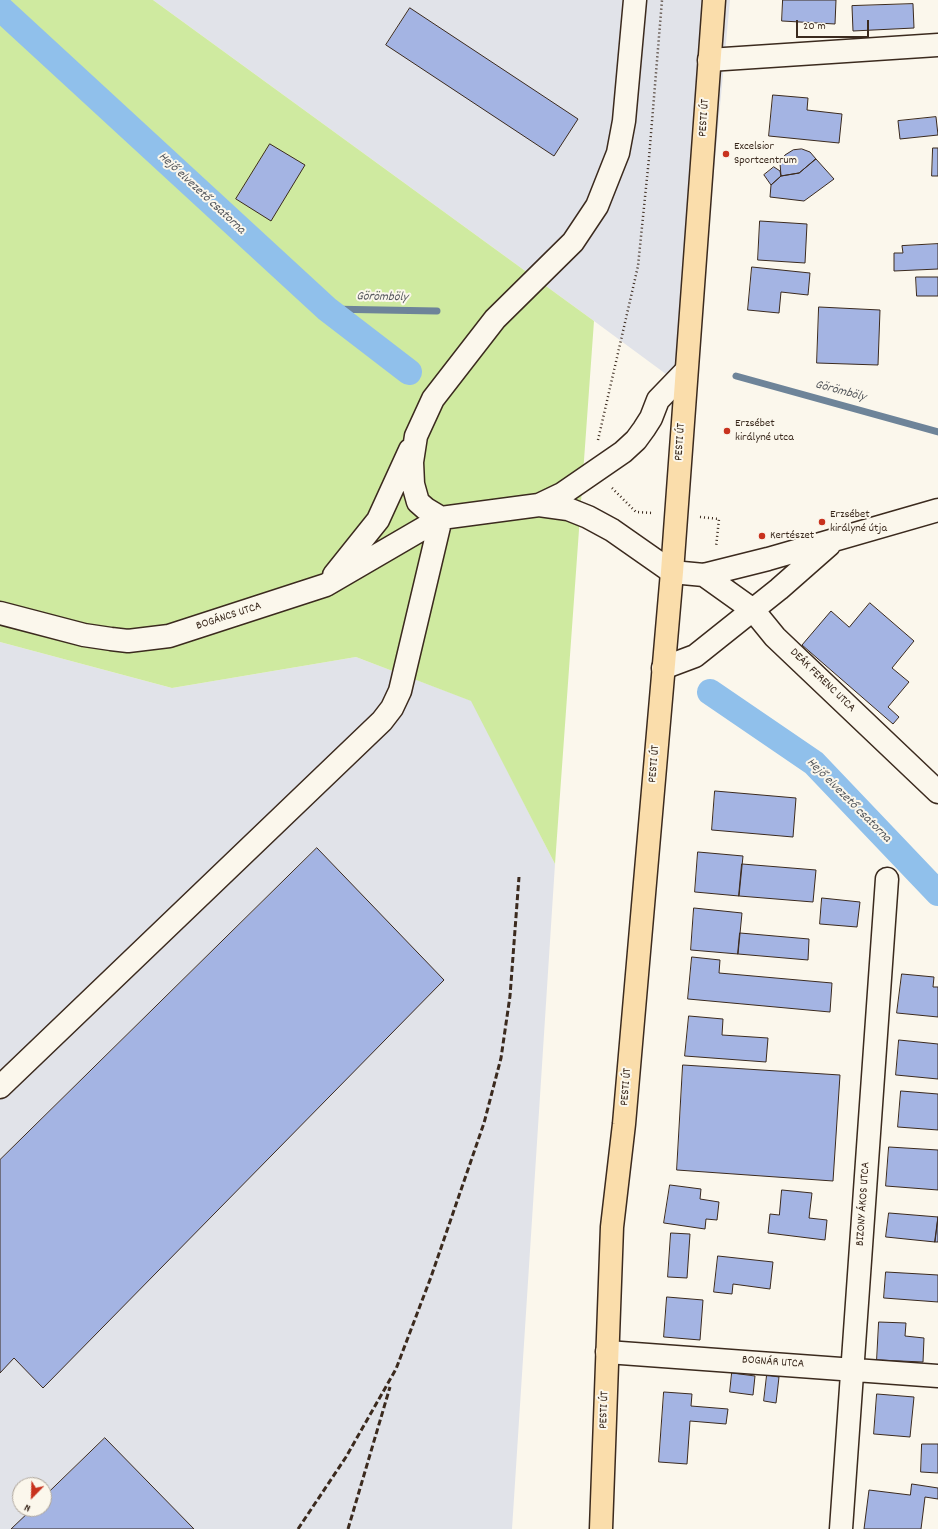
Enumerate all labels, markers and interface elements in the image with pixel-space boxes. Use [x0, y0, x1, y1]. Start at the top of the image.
scale bar [798, 12, 871, 38]
text: 20 m [803, 18, 826, 35]
street label: PESTI ÚT [697, 99, 713, 137]
place label: Excelsior Sportcentrum [734, 140, 797, 168]
marker: Excelsior Sportcentrum [721, 149, 731, 159]
water label: Hejő elvezető csatorna [154, 150, 248, 238]
water label: Görömböly [356, 290, 408, 306]
water label: Görömböly [813, 378, 867, 406]
place label: Erzsébet királyné utca [735, 417, 794, 445]
street label: PESTI ÚT [673, 423, 689, 461]
marker: Erzsébet királyné utca [722, 426, 732, 436]
place label: Erzsébet királyné útja [830, 508, 887, 536]
marker: Erzsébet királyné útja [817, 517, 827, 527]
place label: Kertészet [770, 529, 814, 543]
marker: Kertészet [757, 531, 767, 541]
street label: BOGÁNCS UTCA [195, 600, 263, 634]
street label: DEÁK FERENC UTCA [786, 646, 858, 716]
street label: PESTI ÚT [646, 745, 664, 783]
water label: Hejő elvezető csatorna [803, 756, 893, 846]
street label: PESTI ÚT [618, 1068, 636, 1106]
street label: BIZONY ÁKOS UTCA [854, 1161, 874, 1247]
street label: BOGNÁR UTCA [741, 1354, 805, 1372]
street label: PESTI ÚT [597, 1391, 613, 1429]
north arrow [12, 1477, 52, 1517]
text: N [22, 1499, 33, 1516]

